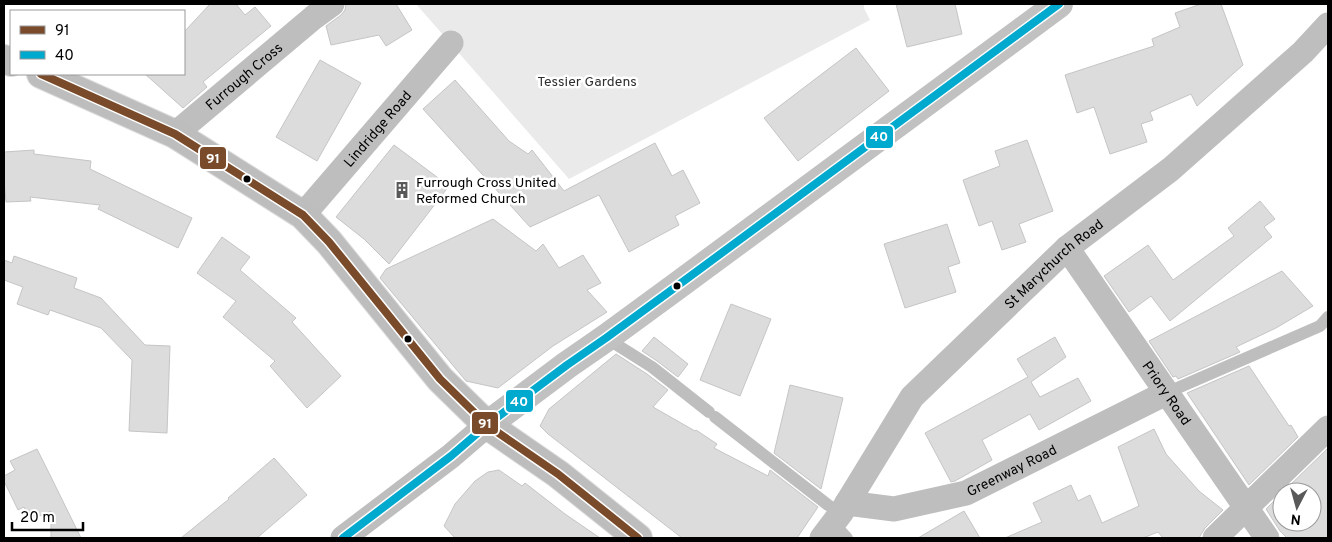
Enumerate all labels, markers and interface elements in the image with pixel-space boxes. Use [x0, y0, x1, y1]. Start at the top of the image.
legend [10, 10, 185, 75]
text: 91 [55, 22, 70, 41]
street label: Furrough Cross [203, 40, 287, 114]
text: 40 [55, 47, 74, 66]
park label: Tessier Gardens [537, 74, 637, 91]
street label: Lindridge Road [341, 88, 416, 171]
line badge: 40 [865, 125, 894, 149]
text: 40 [870, 129, 888, 146]
line badge: 91 [199, 146, 227, 170]
text: 91 [206, 151, 220, 168]
unlabelled marker [242, 174, 252, 184]
place label: Furrough Cross United Reformed Church [416, 175, 557, 208]
building icon: Furrough Cross United Reformed Church [392, 180, 412, 200]
street label: St Marychurch Road [1002, 216, 1107, 313]
unlabelled marker [672, 281, 682, 291]
unlabelled marker [403, 334, 413, 344]
street label: Priory Road [1138, 358, 1194, 429]
line badge: 40 [505, 389, 534, 413]
text: 40 [510, 394, 528, 411]
line badge: 91 [471, 411, 499, 435]
text: 91 [478, 416, 492, 433]
street label: Greenway Road [964, 442, 1060, 501]
north arrow [1272, 482, 1322, 532]
scale bar [12, 500, 84, 532]
text: 20 m [20, 509, 55, 528]
text: N [1290, 509, 1302, 527]

